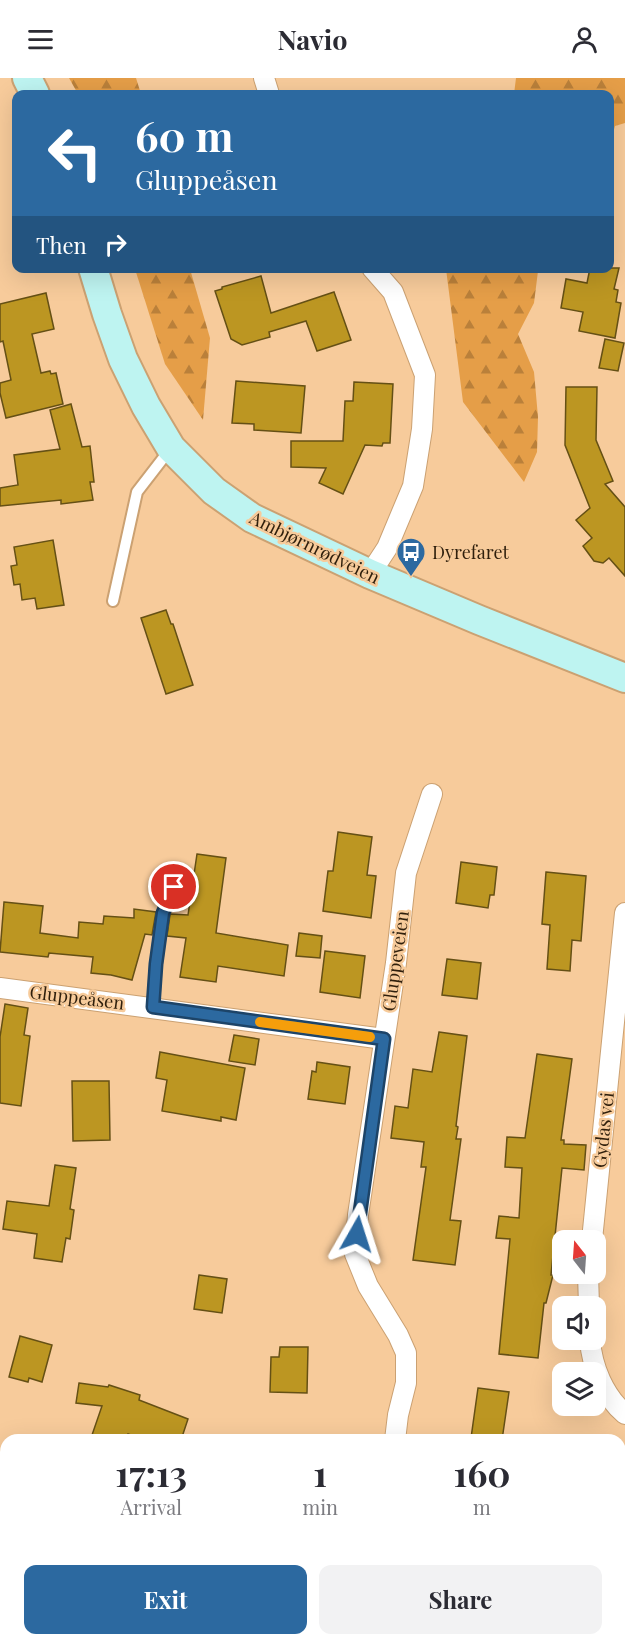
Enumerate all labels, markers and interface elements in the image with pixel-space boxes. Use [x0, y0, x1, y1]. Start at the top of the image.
text: Navio [277, 21, 348, 57]
icon: menu [24, 23, 57, 56]
icon: person [568, 23, 601, 56]
text: 60 m [135, 107, 233, 163]
icon: left [36, 114, 114, 192]
text: Gluppeåsen [135, 161, 278, 197]
icon: right [99, 228, 132, 261]
text: Then [36, 230, 87, 260]
street label: Ambjørnrødveien [245, 505, 384, 589]
bus stop icon: Dyrefaret [395, 536, 427, 578]
place label: Dyrefaret [432, 540, 510, 564]
pin [148, 861, 199, 912]
icon: arrive [157, 870, 190, 903]
street label: Gluppeveien [376, 909, 414, 1013]
street label: Gluppeåsen [28, 979, 126, 1015]
street label: Gydas vei [587, 1091, 619, 1169]
position arrow [325, 1202, 389, 1266]
north arrow [552, 1230, 606, 1284]
map controls [552, 1230, 606, 1416]
button: sound [552, 1296, 606, 1350]
button: layers [552, 1362, 606, 1416]
text: 17:13 [115, 1448, 187, 1496]
text: 1 [313, 1448, 327, 1496]
text: 160 [453, 1448, 511, 1496]
text: Arrival [120, 1493, 182, 1520]
text: min [302, 1493, 338, 1520]
text: m [473, 1493, 491, 1520]
button: Exit [24, 1565, 307, 1634]
button: Share [319, 1565, 602, 1634]

